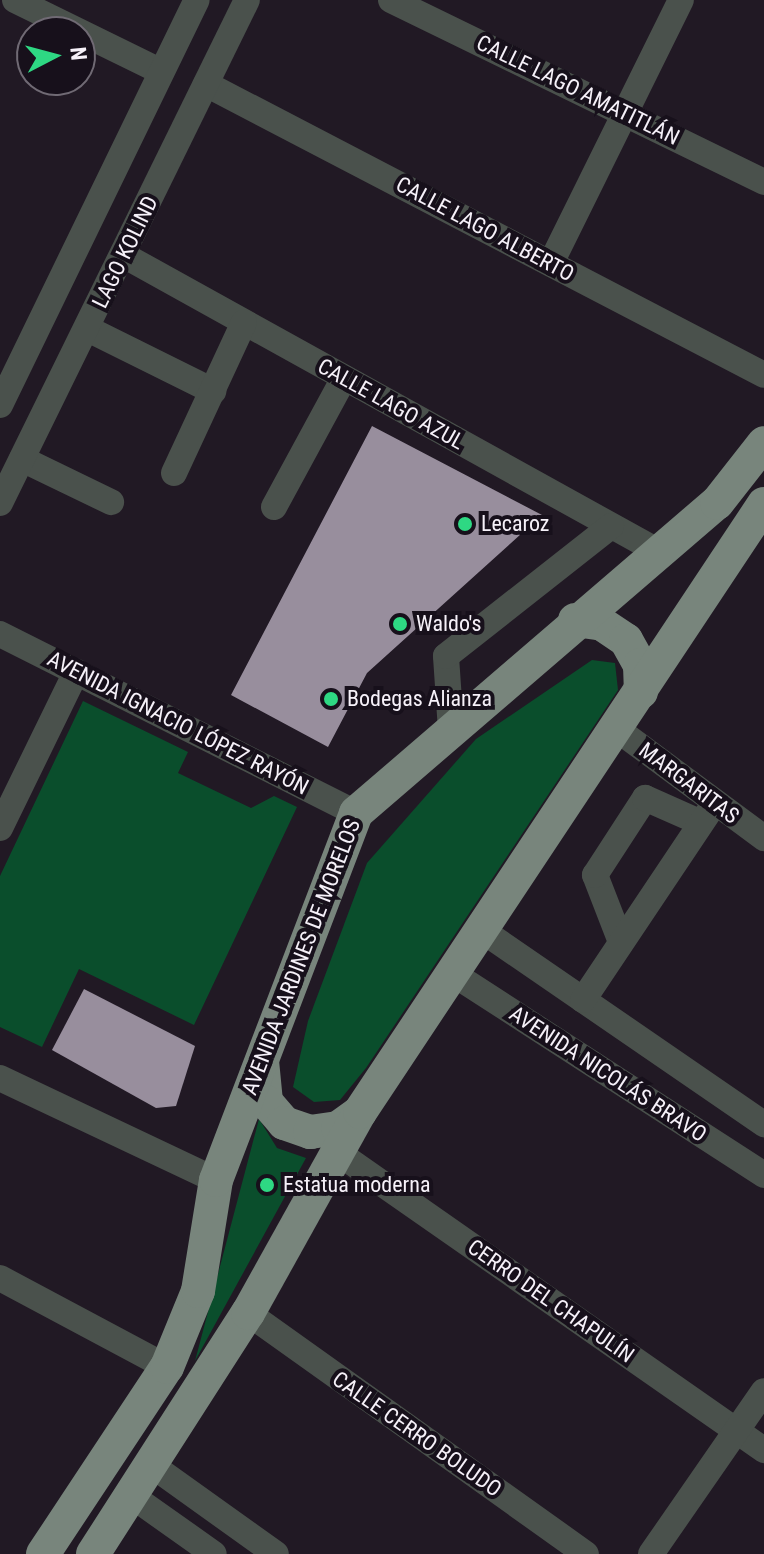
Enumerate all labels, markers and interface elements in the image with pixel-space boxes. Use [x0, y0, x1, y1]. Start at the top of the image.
north arrow [16, 16, 96, 96]
street label: CALLE LAGO AMATITLÁN [472, 29, 684, 151]
text: N [65, 46, 92, 62]
street label: CALLE LAGO ALBERTO [391, 171, 579, 287]
street label: LAGO KOLIND [86, 192, 164, 312]
street label: CALLE LAGO AZUL [313, 353, 469, 455]
place label: Lecaroz [481, 511, 549, 537]
marker: Lecaroz [456, 515, 474, 533]
place label: Waldo's [416, 611, 482, 637]
marker: Waldo's [391, 615, 409, 633]
street label: AVENIDA IGNACIO LÓPEZ RAYÓN [43, 646, 313, 800]
place label: Bodegas Alianza [347, 686, 492, 712]
marker: Bodegas Alianza [322, 690, 340, 708]
street label: MARGARITAS [634, 737, 744, 829]
street label: AVENIDA JARDINES DE MORELOS [236, 815, 366, 1099]
street label: AVENIDA NICOLÁS BRAVO [504, 1000, 712, 1148]
place label: Estatua moderna [283, 1172, 430, 1198]
marker: Estatua moderna [258, 1176, 276, 1194]
street label: CERRO DEL CHAPULÍN [463, 1234, 639, 1368]
street label: CALLE CERRO BOLUDO [327, 1366, 507, 1502]

